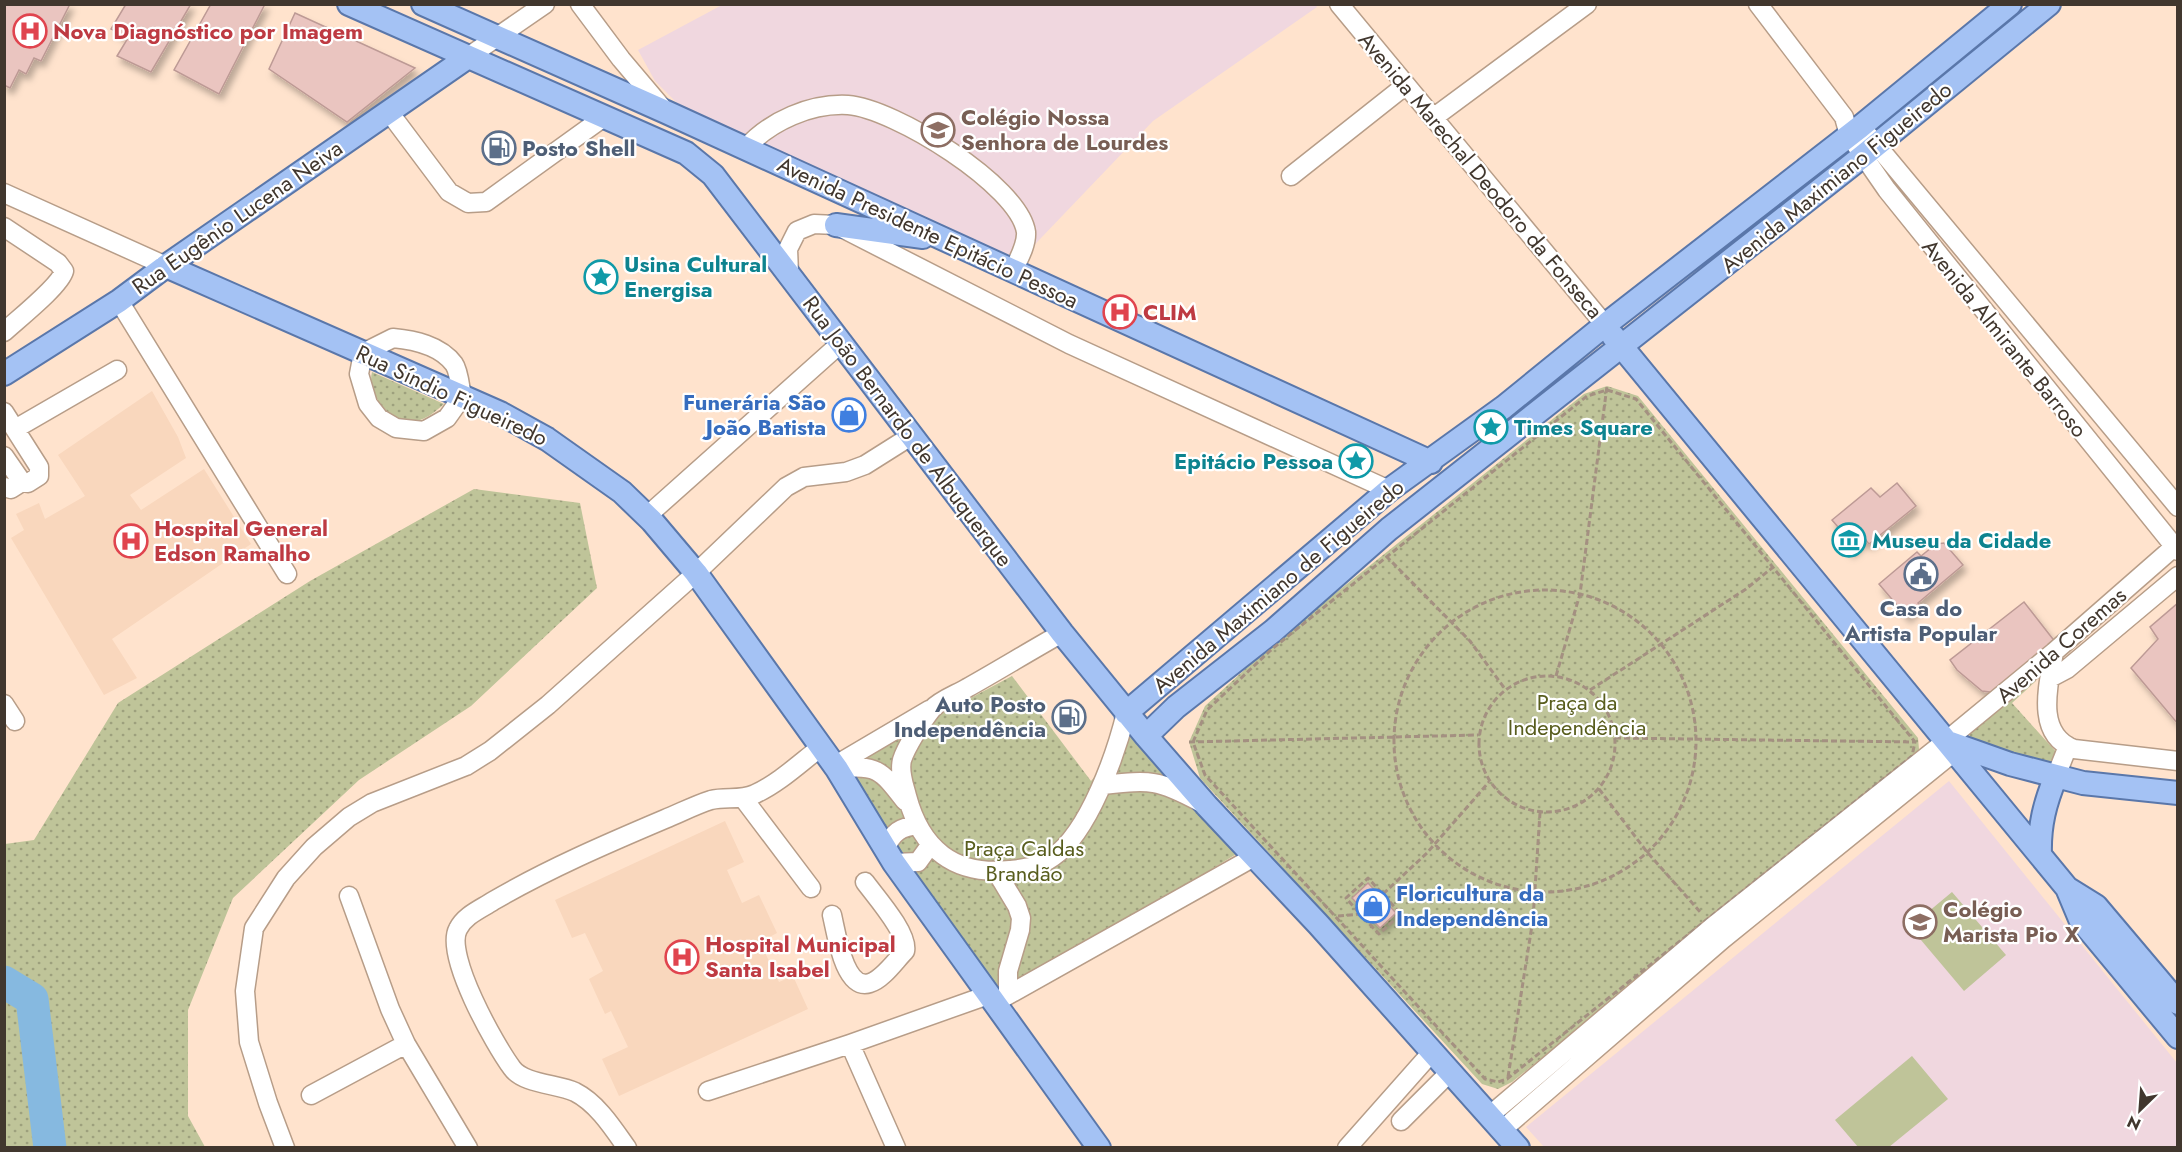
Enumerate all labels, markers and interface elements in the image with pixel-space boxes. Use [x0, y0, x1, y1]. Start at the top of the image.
hospital icon: Nova Diagnóstico por Imagem [12, 13, 48, 49]
place label: Nova Diagnóstico por Imagem [53, 15, 363, 47]
street label: Avenida Marechal Deodoro da Fonseca [1351, 25, 1611, 325]
street label: Avenida Maximiano Figueiredo [1714, 74, 1958, 280]
place label: Colégio Nossa Senhora de Lourdes [961, 101, 1168, 158]
school or university icon: Colégio Nossa Senhora de Lourdes [920, 112, 956, 148]
fuel station icon: Posto Shell [481, 130, 517, 166]
street label: Rua Eugênio Lucena Neiva [125, 132, 349, 302]
place label: Posto Shell [522, 132, 635, 164]
street label: Avenida Presidente Epitácio Pessoa [772, 148, 1084, 316]
street label: Avenida Almirante Barroso [1915, 232, 2095, 444]
place label: Usina Cultural Energisa [624, 248, 767, 305]
place icon: Usina Cultural Energisa [583, 259, 619, 295]
street label: Rua João Bernardo de Albuquerque [795, 289, 1021, 573]
hospital icon: CLIM [1102, 294, 1138, 330]
place label: CLIM [1143, 296, 1197, 328]
street label: Rua Síndio Figueiredo [351, 337, 553, 453]
place label: Funerária São João Batista [683, 386, 826, 443]
shop icon: Funerária São João Batista [831, 397, 867, 433]
place icon: Times Square [1473, 409, 1509, 445]
place label: Times Square [1514, 411, 1653, 443]
place icon: Epitácio Pessoa [1338, 443, 1374, 479]
place label: Epitácio Pessoa [1174, 445, 1333, 477]
street label: Avenida Maximiano de Figueiredo [1145, 471, 1411, 701]
place label: Hospital General Edson Ramalho [154, 512, 328, 569]
museum icon: Museu da Cidade [1831, 522, 1867, 558]
hospital icon: Hospital General Edson Ramalho [113, 523, 149, 559]
place label: Museu da Cidade [1872, 524, 2051, 556]
public building icon: Casa do Artista Popular [1903, 556, 1939, 592]
street label: Avenida Coremas [1989, 579, 2133, 711]
place label: Casa do Artista Popular [1844, 592, 1997, 649]
park label: Praça da Independência [1508, 686, 1646, 743]
place label: Auto Posto Independência [894, 688, 1046, 745]
fuel station icon: Auto Posto Independência [1051, 699, 1087, 735]
park label: Praça Caldas Brandão [964, 832, 1084, 889]
place label: Floricultura da Independência [1396, 877, 1548, 934]
shop icon: Floricultura da Independência [1355, 888, 1391, 924]
place label: Colégio Marista Pio X [1943, 893, 2080, 950]
school or university icon: Colégio Marista Pio X [1902, 904, 1938, 940]
place label: Hospital Municipal Santa Isabel [705, 928, 896, 985]
hospital icon: Hospital Municipal Santa Isabel [664, 939, 700, 975]
north arrow [2110, 1080, 2170, 1140]
text: N [2123, 1110, 2144, 1136]

